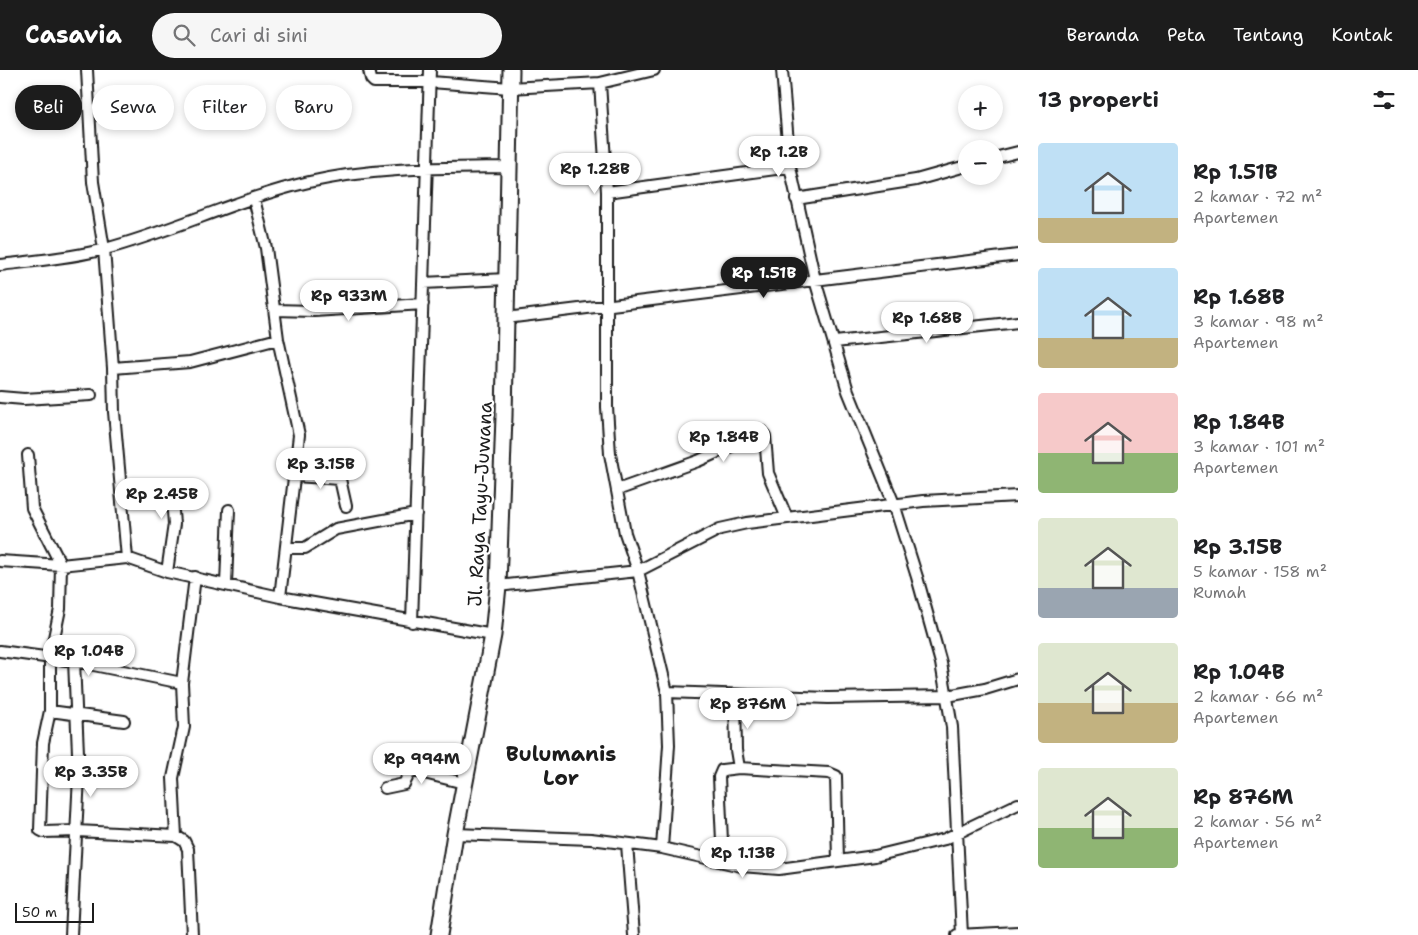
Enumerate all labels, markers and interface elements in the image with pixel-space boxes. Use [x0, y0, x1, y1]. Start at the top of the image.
search box [152, 13, 502, 58]
text: Casavia [25, 19, 122, 51]
icon: search [170, 21, 198, 49]
text: Cari di sini [210, 23, 308, 48]
text: Beranda [1067, 23, 1139, 47]
text: Peta [1167, 23, 1205, 47]
text: Tentang [1233, 23, 1304, 47]
text: Kontak [1332, 23, 1393, 47]
chip: Beli [15, 85, 82, 130]
chip: Sewa [92, 85, 174, 130]
chip: Filter [184, 85, 266, 130]
chip: Baru [276, 85, 352, 130]
map controls [958, 85, 1003, 185]
button: + [958, 85, 1003, 130]
text: 13 properti [1038, 86, 1159, 114]
icon: filters [1370, 86, 1398, 114]
pin: Rp 1.2B [733, 136, 825, 178]
button: − [958, 140, 1003, 185]
text: Rp 1.2B [750, 141, 808, 162]
pin: Rp 1.28B [543, 152, 647, 195]
text: Rp 1.28B [560, 158, 630, 179]
text: Rp 1.51B [1193, 158, 1278, 186]
icon: home [1078, 163, 1138, 223]
text: 2 kamar · 72 m² [1193, 186, 1322, 207]
text: Apartemen [1193, 207, 1278, 228]
pin: Rp 1.51B [712, 256, 816, 299]
text: Rp 1.51B [732, 262, 796, 283]
pin: Rp 933M [303, 280, 395, 322]
text: Rp 1.68B [1193, 283, 1285, 311]
text: Rp 933M [311, 285, 387, 306]
icon: home [1078, 288, 1138, 348]
pin: Rp 1.68B [875, 302, 979, 344]
text: Rp 1.68B [892, 307, 962, 328]
text: 3 kamar · 98 m² [1193, 311, 1324, 332]
text: Apartemen [1193, 332, 1278, 353]
street label: Jl. Raya Tayu-Juwana [462, 401, 498, 607]
text: Rp 1.84B [1193, 408, 1285, 436]
icon: home [1078, 413, 1138, 473]
pin: Rp 1.84B [672, 420, 776, 463]
text: Rp 1.84B [689, 426, 759, 447]
text: 3 kamar · 101 m² [1193, 436, 1325, 457]
pin: Rp 3.15B [269, 448, 373, 490]
text: Rp 3.15B [287, 453, 355, 474]
text: Apartemen [1193, 457, 1278, 478]
pin: Rp 2.45B [110, 478, 214, 520]
text: Rp 2.45B [126, 483, 198, 504]
text: Rp 3.15B [1193, 533, 1282, 561]
icon: home [1078, 538, 1138, 598]
text: 5 kamar · 158 m² [1193, 561, 1327, 582]
text: Rumah [1193, 582, 1247, 603]
pin: Rp 1.04B [37, 634, 141, 677]
text: Rp 1.04B [54, 640, 124, 661]
text: Rp 1.04B [1193, 658, 1285, 686]
icon: home [1078, 663, 1138, 723]
text: 2 kamar · 66 m² [1193, 686, 1323, 707]
pin: Rp 876M [702, 688, 794, 730]
text: Rp 876M [710, 693, 786, 714]
text: Apartemen [1193, 707, 1278, 728]
district label: Bulumanis Lor [506, 740, 616, 792]
pin: Rp 994M [376, 742, 468, 785]
text: Rp 994M [384, 748, 460, 769]
pin: Rp 3.35B [39, 756, 143, 798]
text: Rp 3.35B [54, 761, 128, 782]
text: Rp 876M [1193, 783, 1293, 811]
icon: home [1078, 788, 1138, 848]
text: 2 kamar · 56 m² [1193, 811, 1322, 832]
text: Apartemen [1193, 832, 1278, 853]
pin: Rp 1.13B [691, 836, 795, 879]
text: Rp 1.13B [711, 842, 775, 863]
scale bar [15, 900, 94, 923]
text: 50 m [22, 903, 57, 921]

